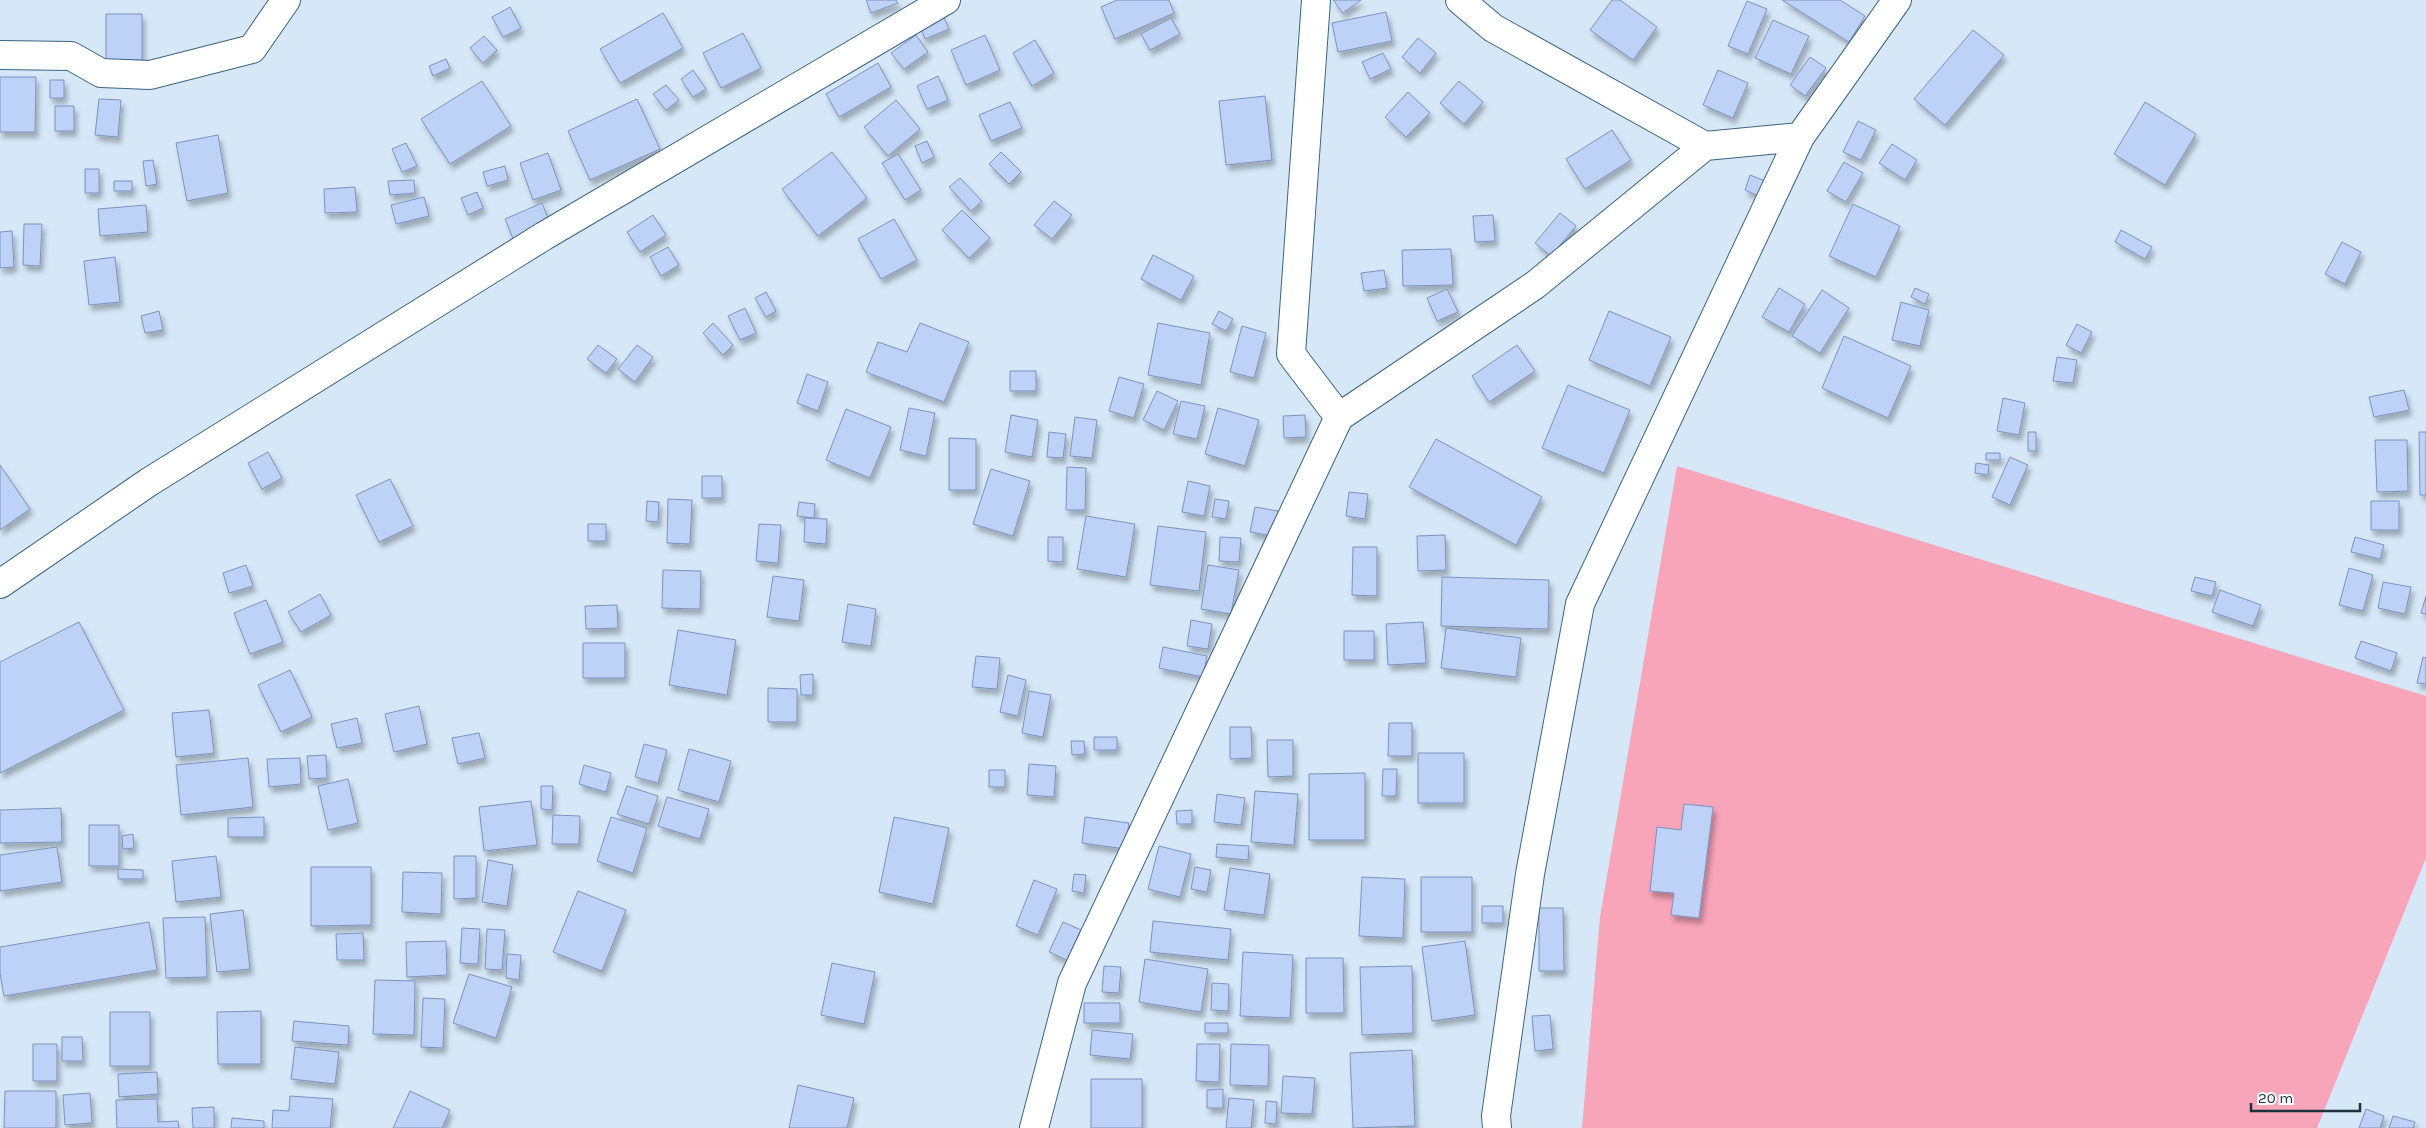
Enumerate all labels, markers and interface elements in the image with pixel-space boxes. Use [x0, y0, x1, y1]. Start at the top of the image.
scale bar [2251, 1080, 2360, 1112]
text: 20 m [2258, 1089, 2293, 1107]

